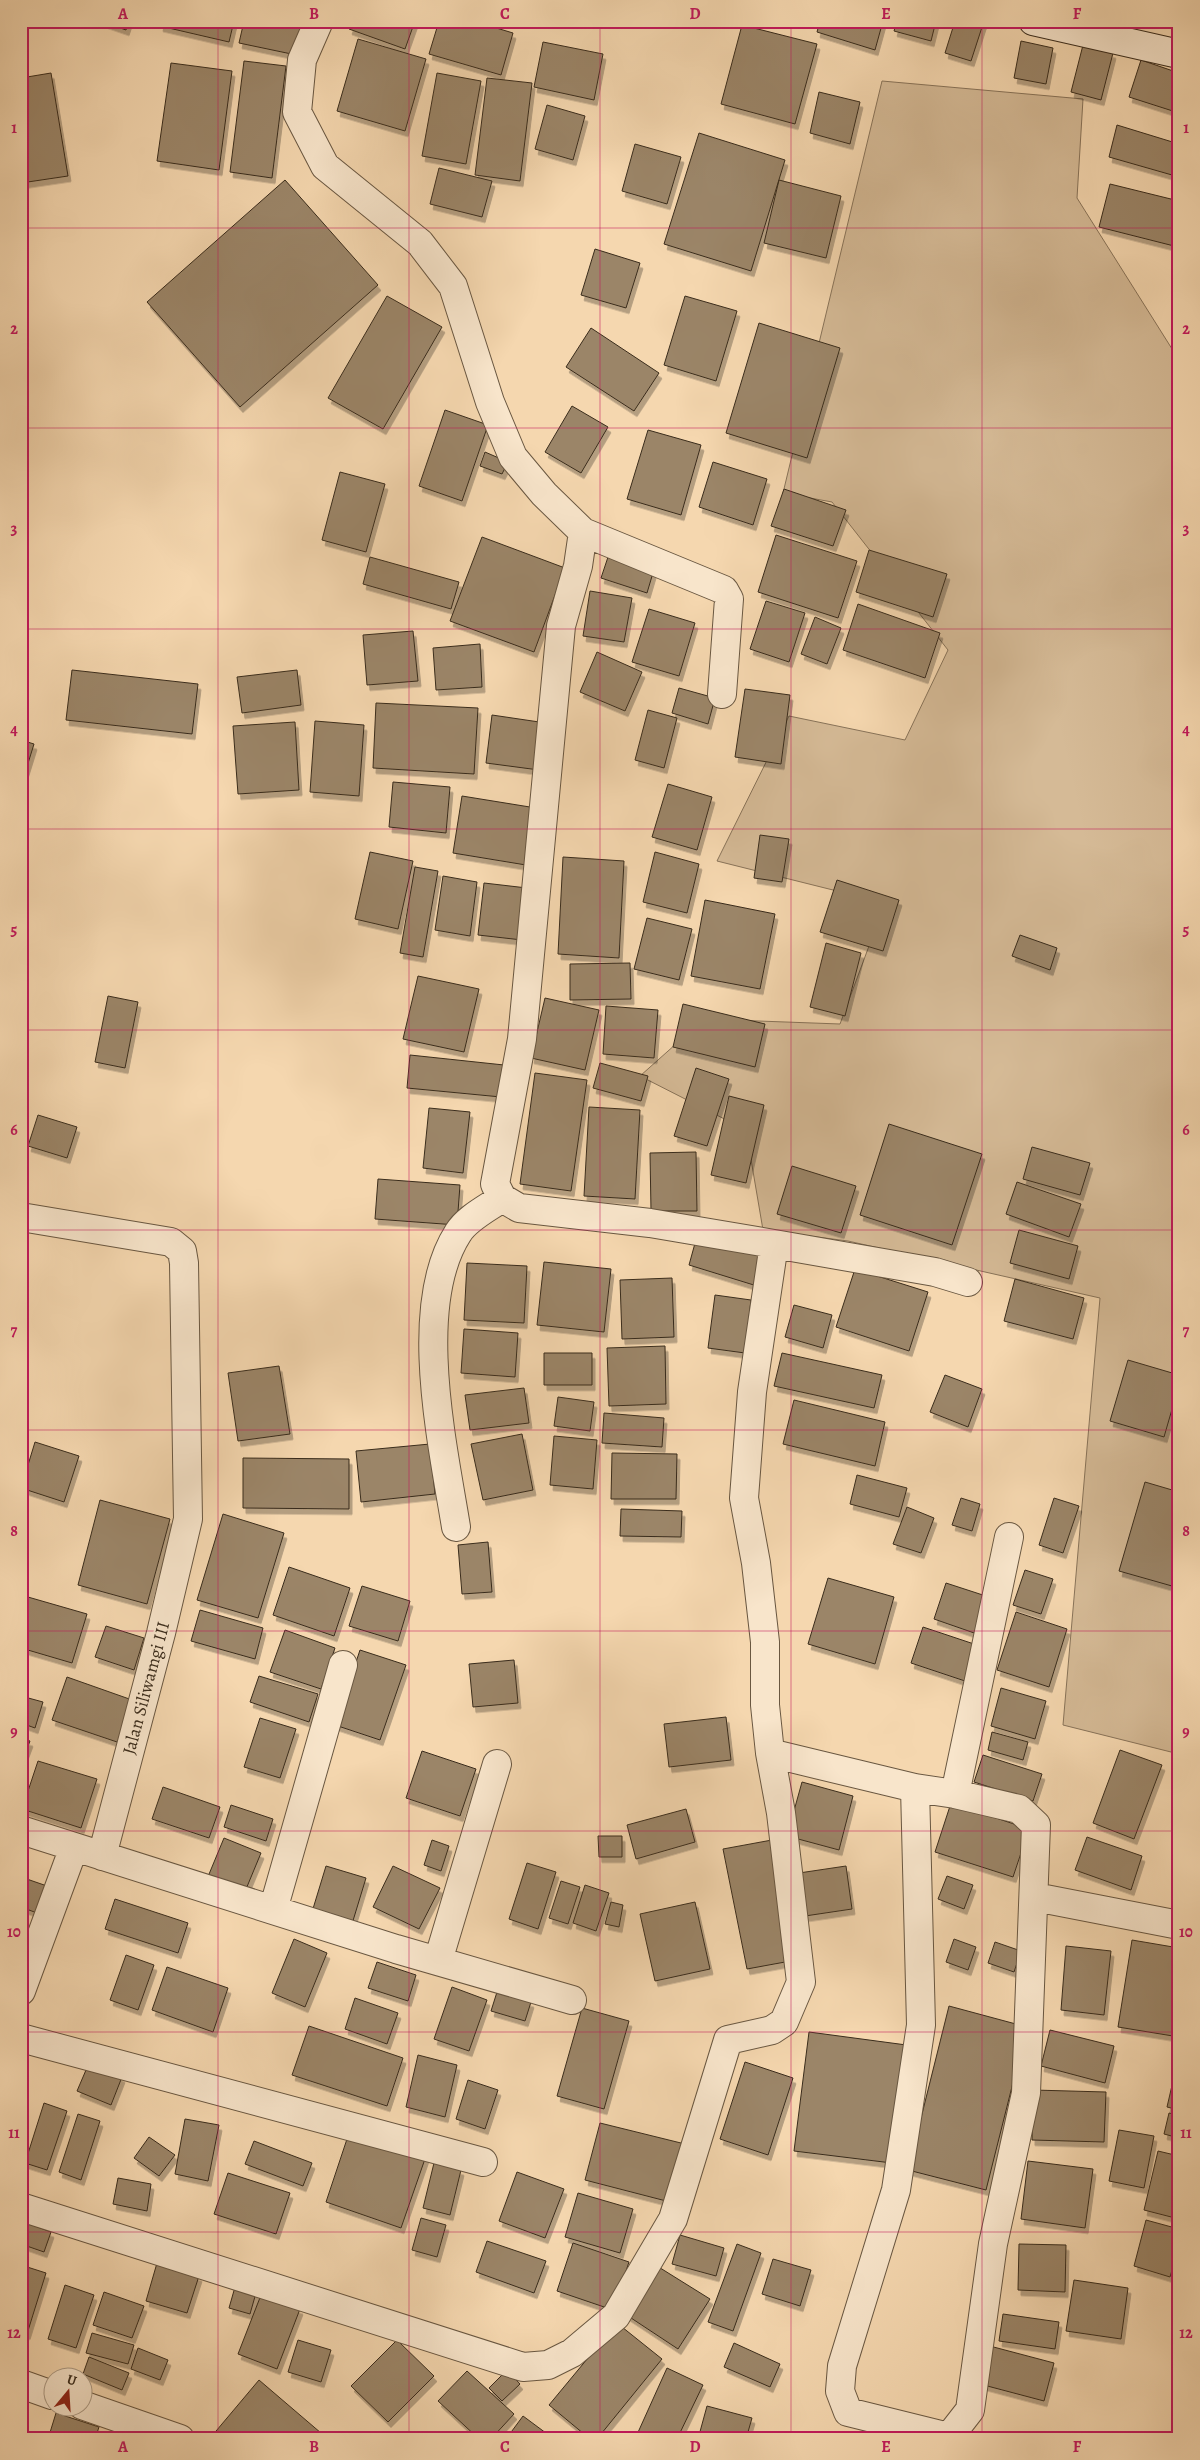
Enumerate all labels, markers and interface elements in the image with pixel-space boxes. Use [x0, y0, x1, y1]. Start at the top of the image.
text: A [117, 3, 129, 25]
text: B [309, 3, 319, 25]
text: C [500, 3, 510, 25]
text: D [689, 3, 701, 25]
text: E [881, 3, 891, 25]
text: F [1073, 3, 1082, 25]
text: 1 [11, 117, 17, 139]
text: 1 [1183, 117, 1189, 139]
text: 2 [10, 318, 18, 340]
text: 2 [1182, 318, 1190, 340]
text: 3 [11, 518, 18, 540]
text: 3 [1183, 518, 1190, 540]
text: 4 [10, 719, 18, 741]
text: 4 [1182, 719, 1190, 741]
text: 5 [11, 919, 18, 941]
text: 5 [1183, 919, 1190, 941]
text: 6 [10, 1119, 18, 1141]
text: 6 [1182, 1119, 1190, 1141]
text: 7 [11, 1320, 18, 1342]
text: 7 [1183, 1320, 1190, 1342]
text: 8 [10, 1520, 18, 1542]
text: 8 [1182, 1520, 1190, 1542]
street label: Jalan Siliwamgi III [117, 1619, 175, 1757]
text: 9 [10, 1721, 18, 1743]
text: 9 [1182, 1721, 1190, 1743]
text: 10 [7, 1921, 21, 1943]
text: 10 [1179, 1921, 1193, 1943]
text: 11 [8, 2122, 20, 2144]
text: 11 [1180, 2122, 1192, 2144]
text: 12 [7, 2322, 21, 2344]
text: 12 [1179, 2322, 1193, 2344]
north arrow [42, 2368, 92, 2418]
text: U [65, 2370, 79, 2391]
text: A [117, 2436, 129, 2458]
text: B [309, 2436, 319, 2458]
text: C [500, 2436, 510, 2458]
text: D [689, 2436, 701, 2458]
text: E [881, 2436, 891, 2458]
text: F [1073, 2436, 1082, 2458]

